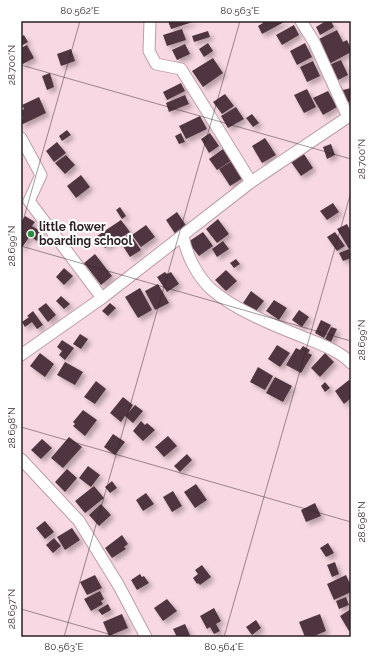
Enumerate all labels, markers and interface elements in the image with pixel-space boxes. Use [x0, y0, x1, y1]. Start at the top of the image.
text: 80.562°E [60, 5, 100, 16]
text: 80.563°E [220, 5, 260, 16]
text: 28.700°N [6, 45, 17, 85]
text: 28.700°N [356, 139, 367, 179]
place label: little flower boarding school [39, 220, 132, 248]
text: 28.699°N [6, 226, 17, 266]
marker: little flower boarding school [26, 229, 36, 239]
text: 28.699°N [356, 320, 367, 360]
text: 28.698°N [6, 407, 17, 449]
text: 28.698°N [356, 501, 367, 543]
text: 28.697°N [6, 589, 17, 629]
text: 80.563°E [44, 641, 84, 652]
text: 80.564°E [204, 641, 244, 652]

